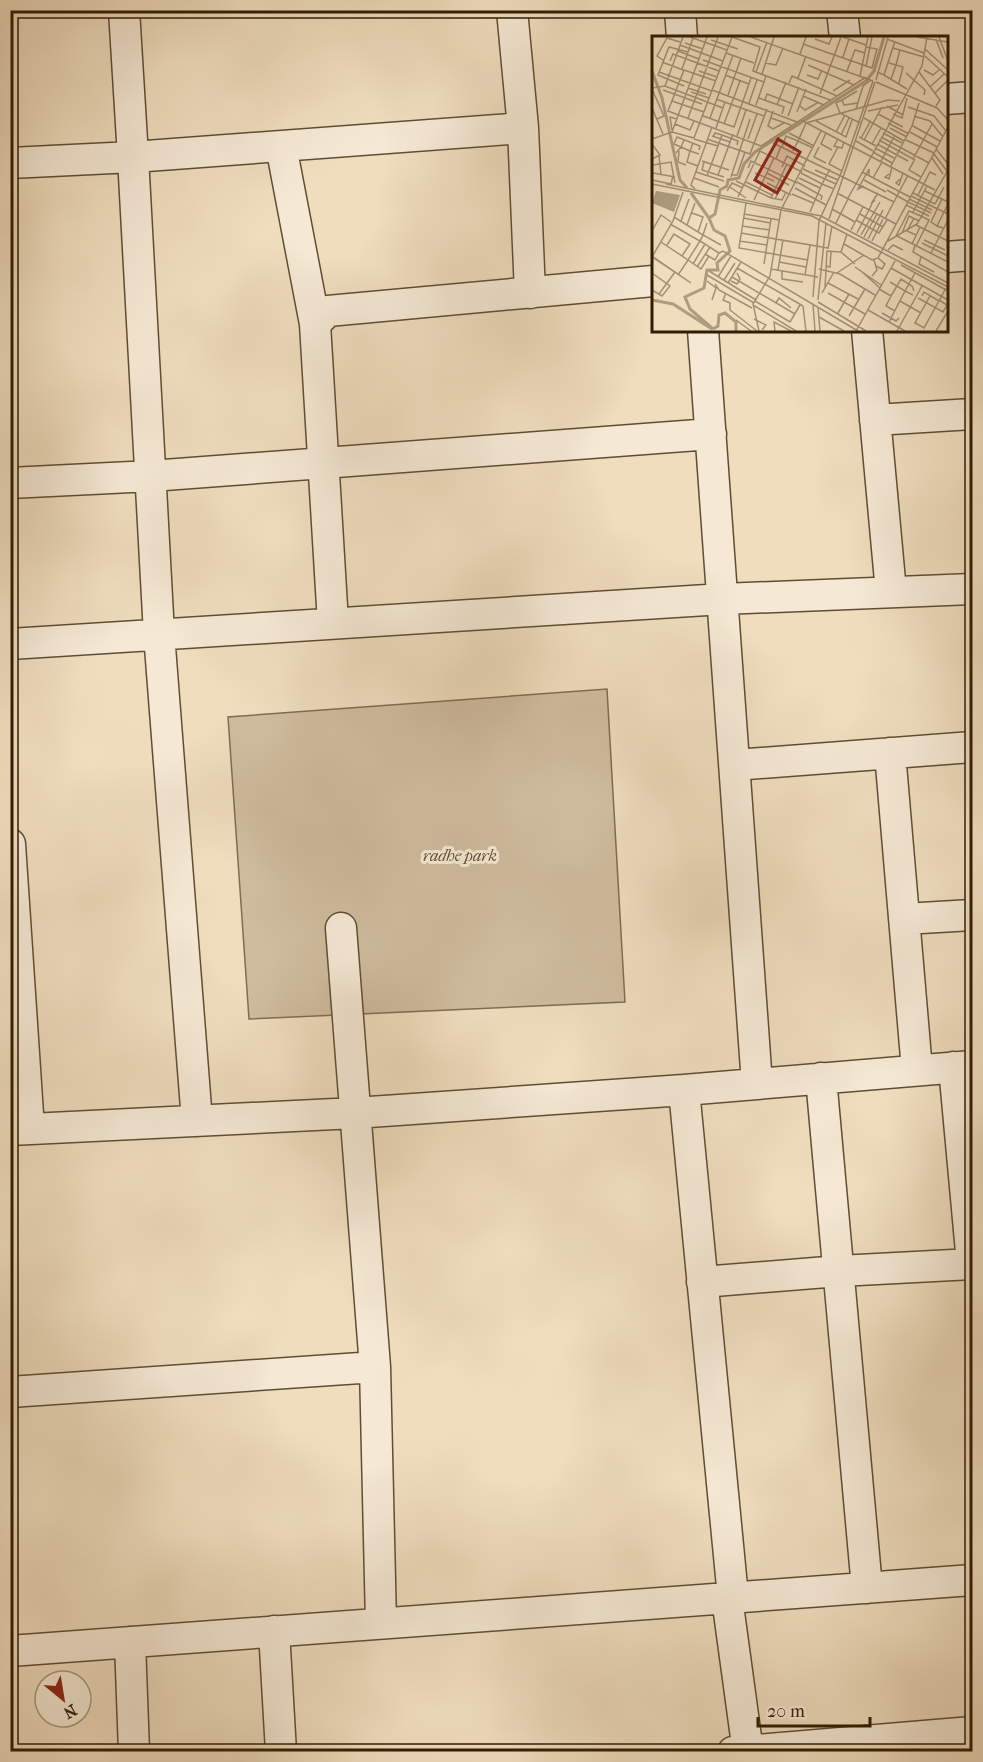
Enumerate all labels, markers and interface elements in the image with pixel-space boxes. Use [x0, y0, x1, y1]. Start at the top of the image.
inset map [652, 36, 947, 332]
park label: radhe park [423, 846, 497, 865]
north arrow [33, 1669, 93, 1729]
scale bar [758, 1690, 870, 1728]
text: N [59, 1700, 80, 1723]
text: 20 m [767, 1701, 805, 1722]

